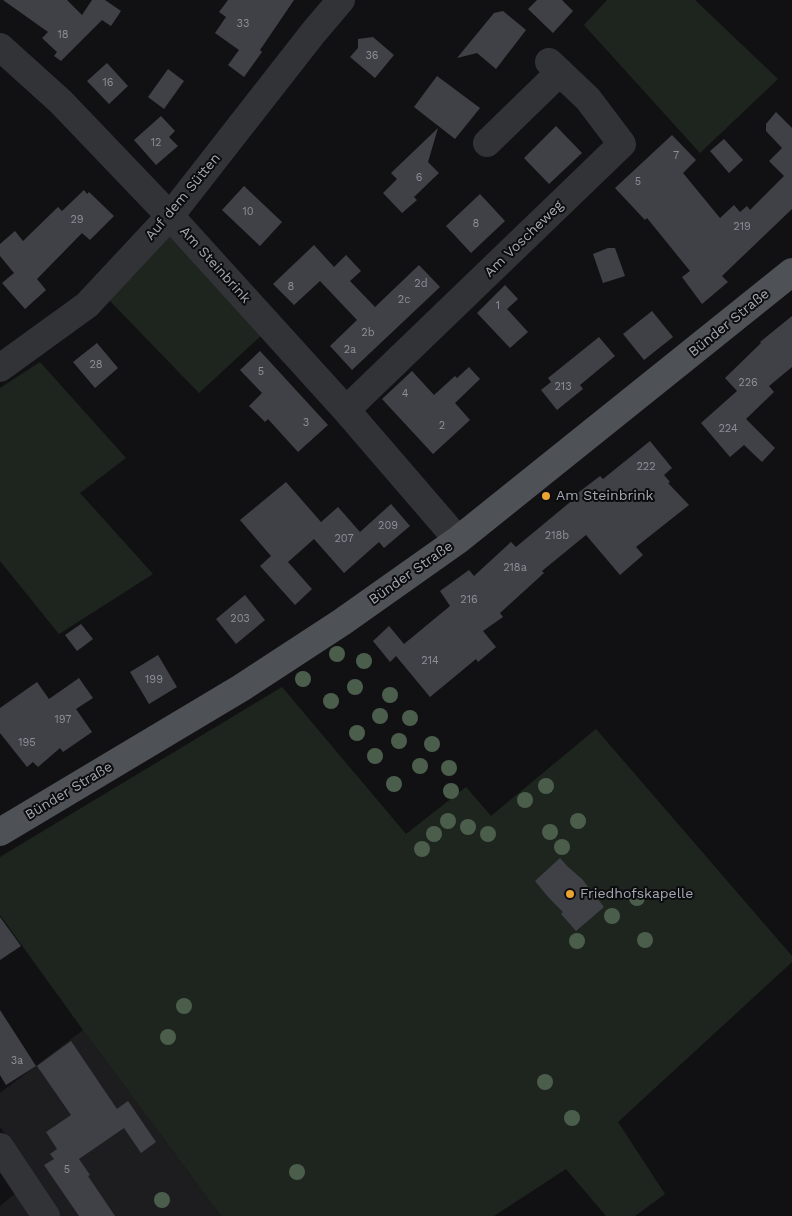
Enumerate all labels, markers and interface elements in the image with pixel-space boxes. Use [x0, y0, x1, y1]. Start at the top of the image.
house number: 33 [237, 17, 249, 31]
house number: 18 [57, 28, 69, 42]
house number: 36 [365, 49, 379, 63]
house number: 16 [103, 76, 113, 90]
house number: 12 [151, 136, 161, 150]
house number: 7 [673, 149, 679, 163]
street label: Auf dem Sütten [142, 150, 224, 244]
house number: 6 [416, 171, 422, 185]
house number: 5 [635, 175, 641, 189]
street label: Am Voscheweg [481, 197, 567, 281]
house number: 10 [242, 205, 254, 219]
house number: 29 [70, 213, 84, 227]
house number: 8 [473, 217, 479, 231]
house number: 219 [733, 220, 751, 234]
street label: Am Steinbrink [176, 223, 254, 307]
house number: 2d [414, 277, 428, 291]
house number: 8 [288, 280, 294, 294]
street label: Bünder Straße [685, 285, 773, 361]
house number: 2c [398, 293, 410, 307]
house number: 1 [496, 299, 500, 313]
house number: 2b [361, 326, 375, 340]
house number: 2a [344, 343, 356, 357]
house number: 28 [89, 358, 103, 372]
house number: 5 [258, 365, 264, 379]
house number: 226 [738, 376, 758, 390]
house number: 213 [554, 380, 572, 394]
house number: 4 [402, 387, 408, 401]
house number: 3 [303, 416, 309, 430]
house number: 2 [439, 419, 445, 433]
house number: 224 [718, 422, 738, 436]
house number: 222 [636, 460, 656, 474]
place label: Am Steinbrink [556, 488, 653, 504]
marker: Am Steinbrink [540, 490, 552, 502]
house number: 209 [378, 519, 398, 533]
house number: 218b [545, 529, 569, 543]
house number: 207 [334, 532, 354, 546]
street label: Bünder Straße [366, 538, 456, 608]
house number: 218a [503, 561, 527, 575]
house number: 216 [460, 593, 478, 607]
house number: 203 [230, 612, 250, 626]
house number: 214 [421, 654, 439, 668]
house number: 199 [145, 673, 163, 687]
house number: 197 [54, 713, 72, 727]
house number: 195 [18, 736, 36, 750]
street label: Bünder Straße [22, 758, 116, 824]
place label: Friedhofskapelle [580, 886, 693, 902]
marker: Friedhofskapelle [564, 888, 576, 900]
house number: 3a [11, 1054, 23, 1068]
house number: 5 [64, 1163, 70, 1177]

